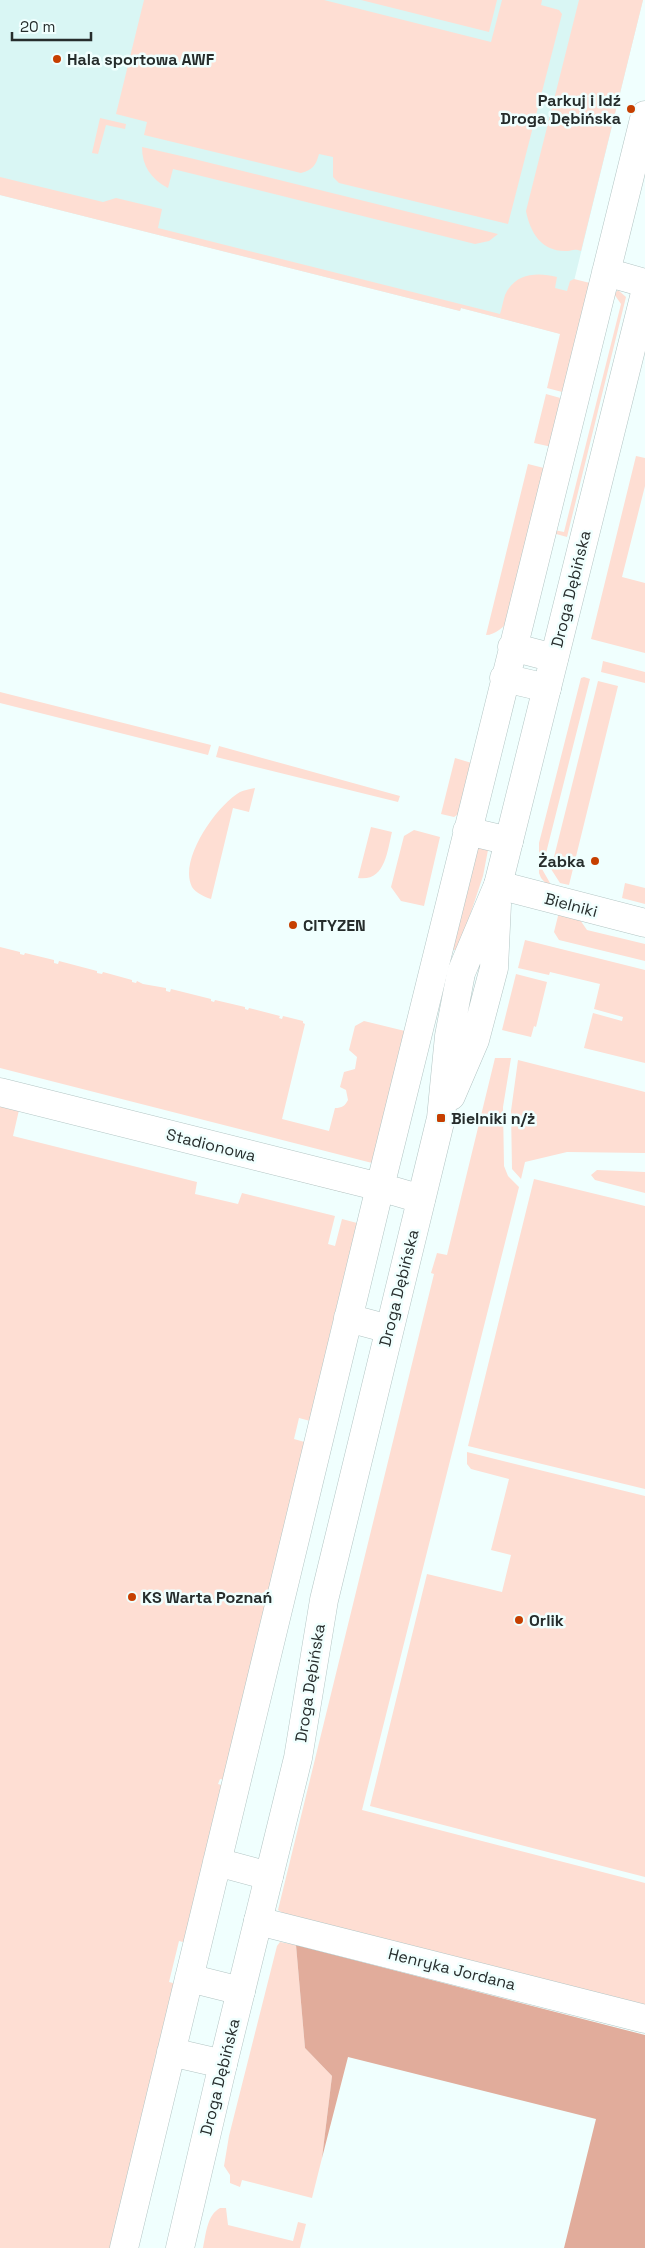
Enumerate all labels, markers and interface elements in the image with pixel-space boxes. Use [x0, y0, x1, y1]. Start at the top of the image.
scale bar [12, 10, 91, 42]
text: 20 m [20, 17, 55, 36]
place label: Hala sportowa AWF [67, 49, 215, 70]
marker: Hala sportowa AWF [51, 53, 63, 65]
place label: Parkuj i Idź Droga Dębińska [500, 90, 621, 129]
marker: Parkuj i Idź Droga Dębińska [625, 103, 637, 115]
street label: Droga Dębińska [546, 528, 596, 650]
place label: Żabka [538, 851, 585, 872]
marker: Żabka [589, 855, 601, 867]
street label: Bielniki [542, 888, 600, 922]
place label: CITYZEN [303, 915, 366, 936]
marker: CITYZEN [287, 919, 299, 931]
place label: Bielniki n/ż [451, 1108, 535, 1129]
marker: Bielniki n/ż [435, 1112, 447, 1124]
street label: Stadionowa [164, 1124, 258, 1166]
street label: Droga Dębińska [374, 1227, 424, 1349]
place label: KS Warta Poznań [142, 1587, 272, 1608]
marker: KS Warta Poznań [126, 1591, 138, 1603]
place label: Orlik [529, 1610, 564, 1631]
marker: Orlik [513, 1614, 525, 1626]
street label: Droga Dębińska [290, 1622, 330, 1744]
street label: Henryka Jordana [386, 1943, 518, 1995]
street label: Droga Dębińska [195, 2016, 245, 2138]

